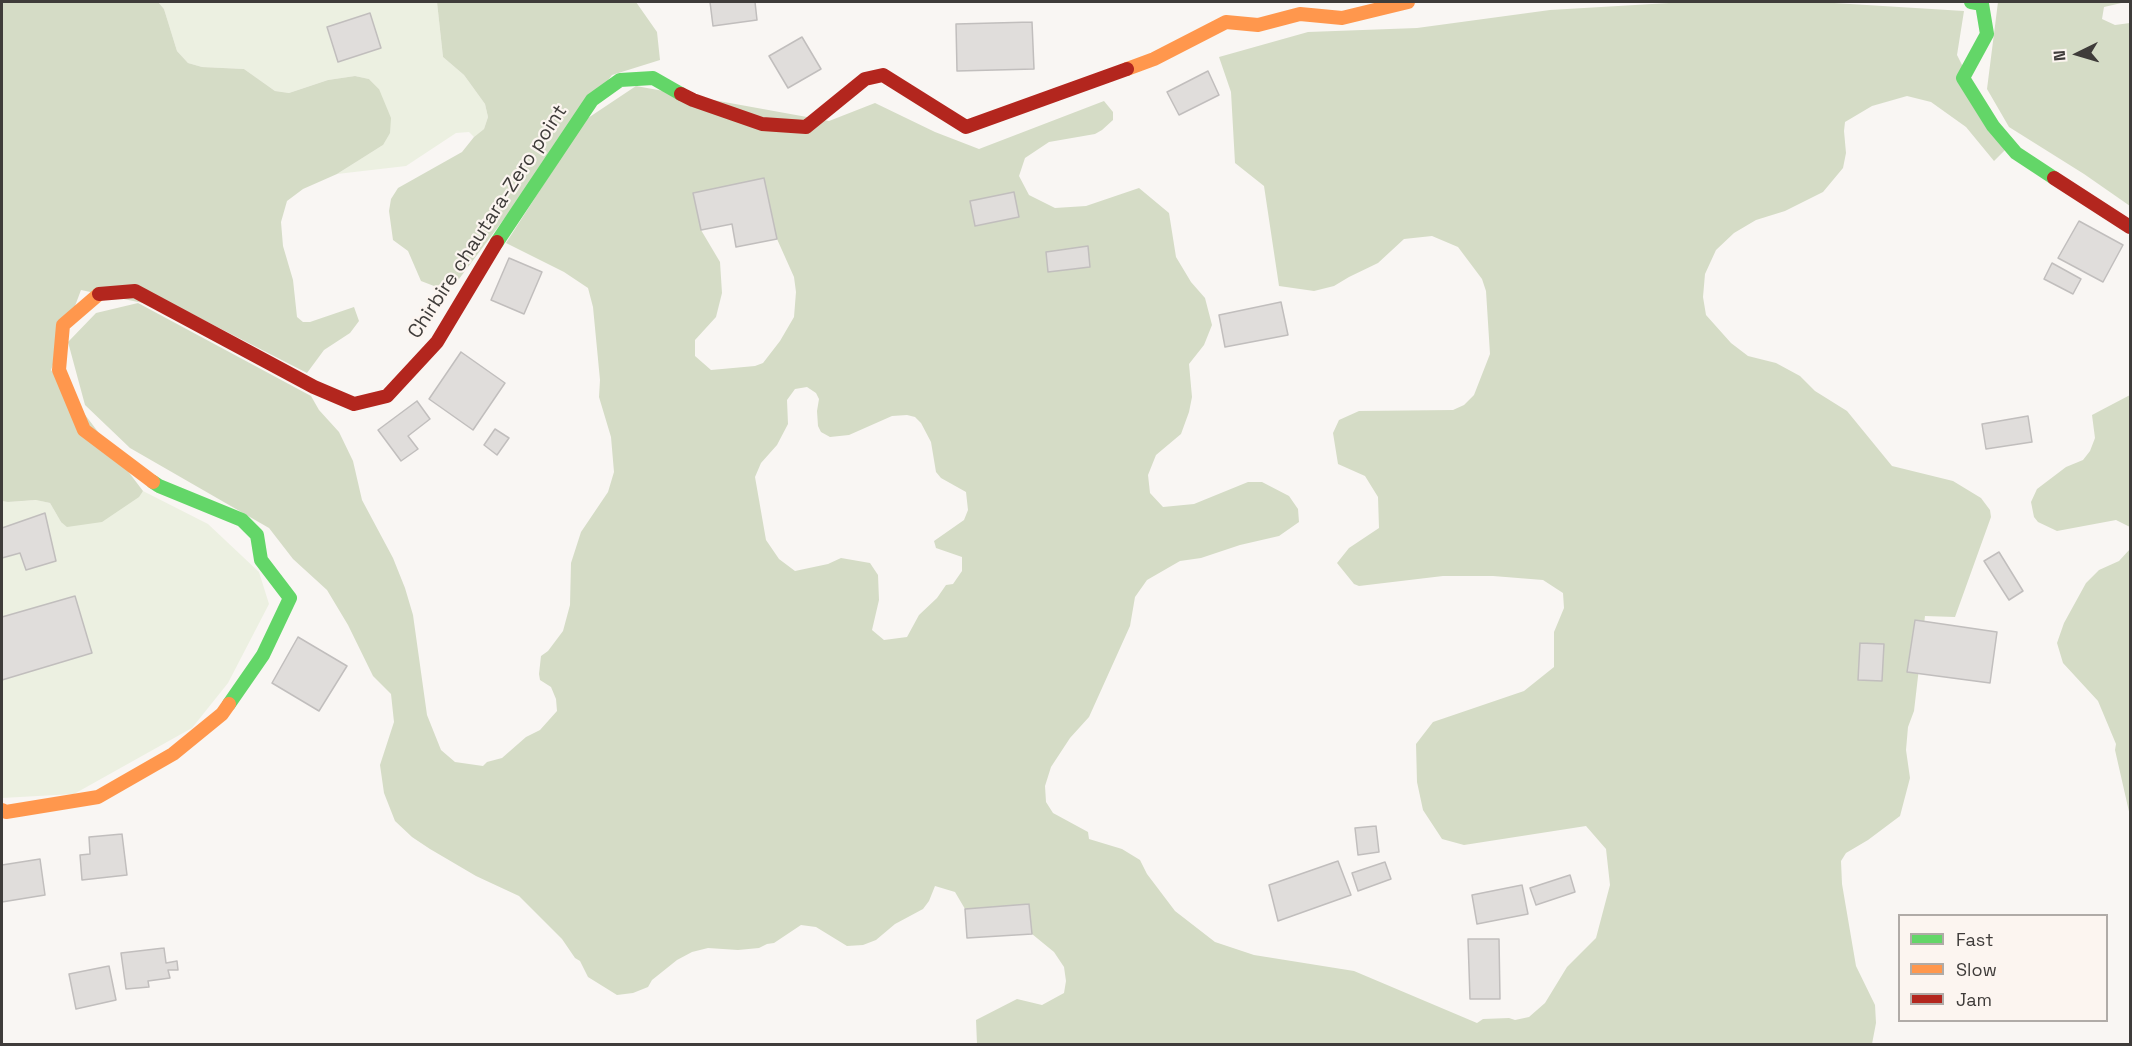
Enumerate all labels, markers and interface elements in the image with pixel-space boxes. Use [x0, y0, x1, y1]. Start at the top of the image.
north arrow [2048, 24, 2108, 84]
text: N [2049, 49, 2070, 62]
street label: Chirbire chautara-Zero point [403, 101, 573, 343]
legend [1898, 914, 2108, 1022]
text: Fast [1956, 928, 1993, 951]
text: Slow [1956, 958, 1997, 981]
text: Jam [1956, 988, 1992, 1011]

